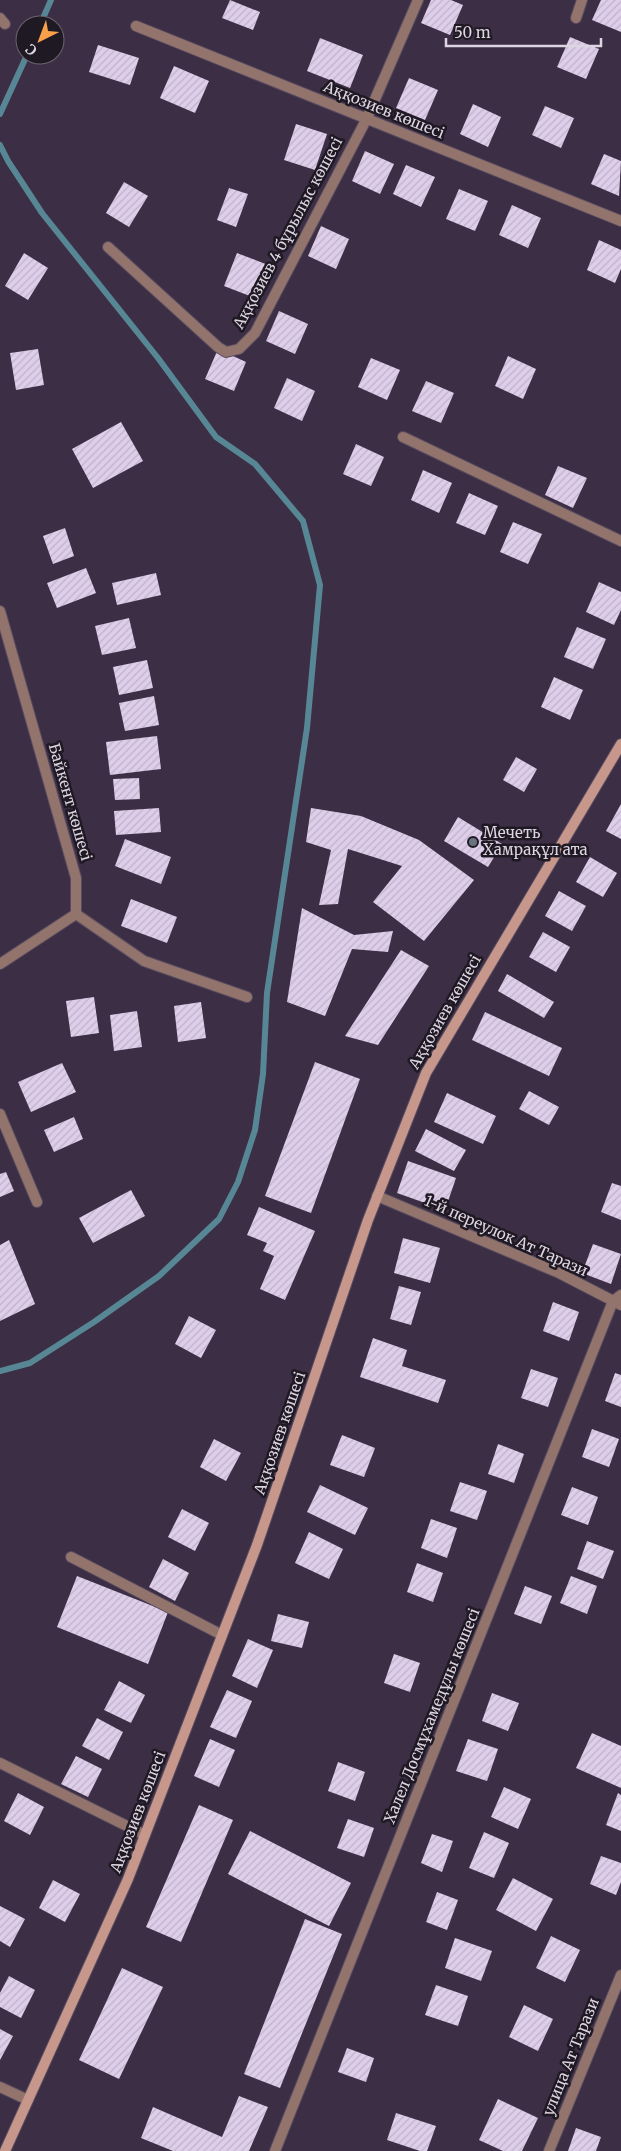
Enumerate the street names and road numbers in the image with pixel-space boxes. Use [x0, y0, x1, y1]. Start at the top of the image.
street label: Аққозиев көшесі [320, 76, 447, 142]
street label: Аққозиев 4 бұрылыс көшесі [228, 134, 346, 333]
street label: Байкент көшесі [45, 741, 96, 863]
street label: Аққозиев көшесі [404, 951, 485, 1073]
street label: 1-й переулок Ат Тарази [422, 1191, 591, 1280]
street label: Аққозиев көшесі [249, 1369, 309, 1498]
street label: Халел Досмұхамедұлы көшесі [380, 1605, 484, 1826]
street label: Аққозиев көшесі [105, 1748, 169, 1876]
street label: улица Ат Тарази [538, 1995, 603, 2119]

